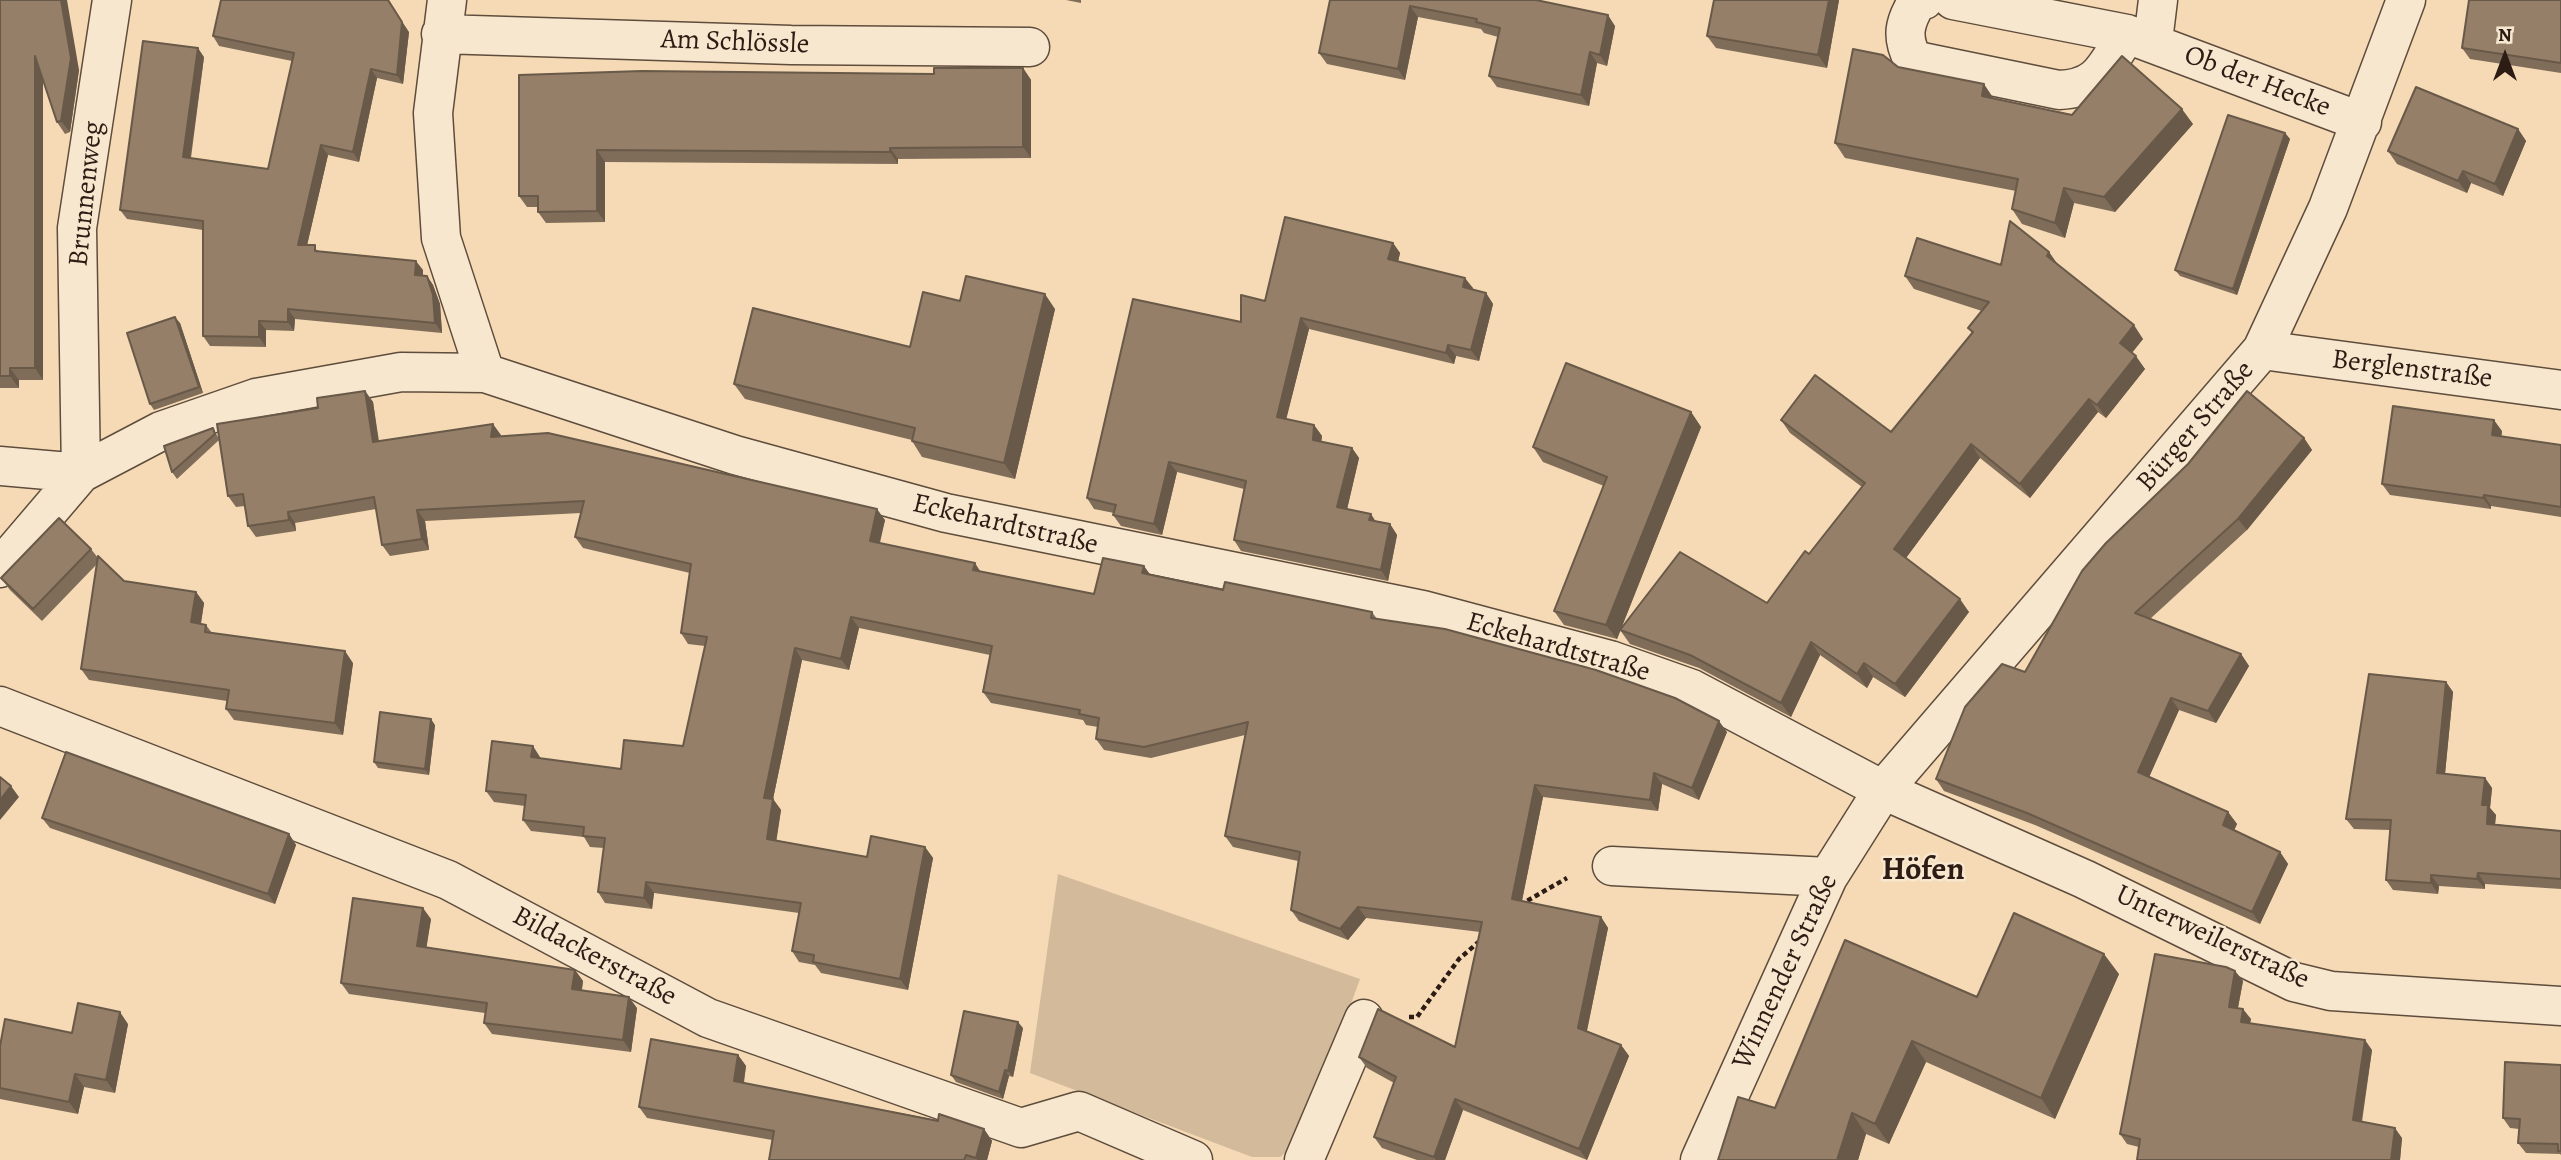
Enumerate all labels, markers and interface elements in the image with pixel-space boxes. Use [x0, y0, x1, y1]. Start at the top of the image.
north arrow [2470, 21, 2540, 91]
text: N [2498, 22, 2512, 48]
street label: Am Schlössle [660, 24, 810, 62]
street label: Ob der Hecke [2179, 39, 2335, 125]
street label: Brunnenweg [63, 120, 111, 268]
street label: Berglenstraße [2330, 343, 2494, 397]
street label: Bürger Straße [2130, 355, 2262, 499]
street label: Eckehardtstraße [909, 487, 1101, 563]
street label: Eckehardtstraße [1462, 606, 1654, 690]
district label: Höfen [1882, 852, 1964, 890]
street label: Winnender Straße [1726, 869, 1846, 1075]
street label: Unterweilerstraße [2110, 878, 2314, 998]
street label: Bildackerstraße [506, 900, 682, 1014]

